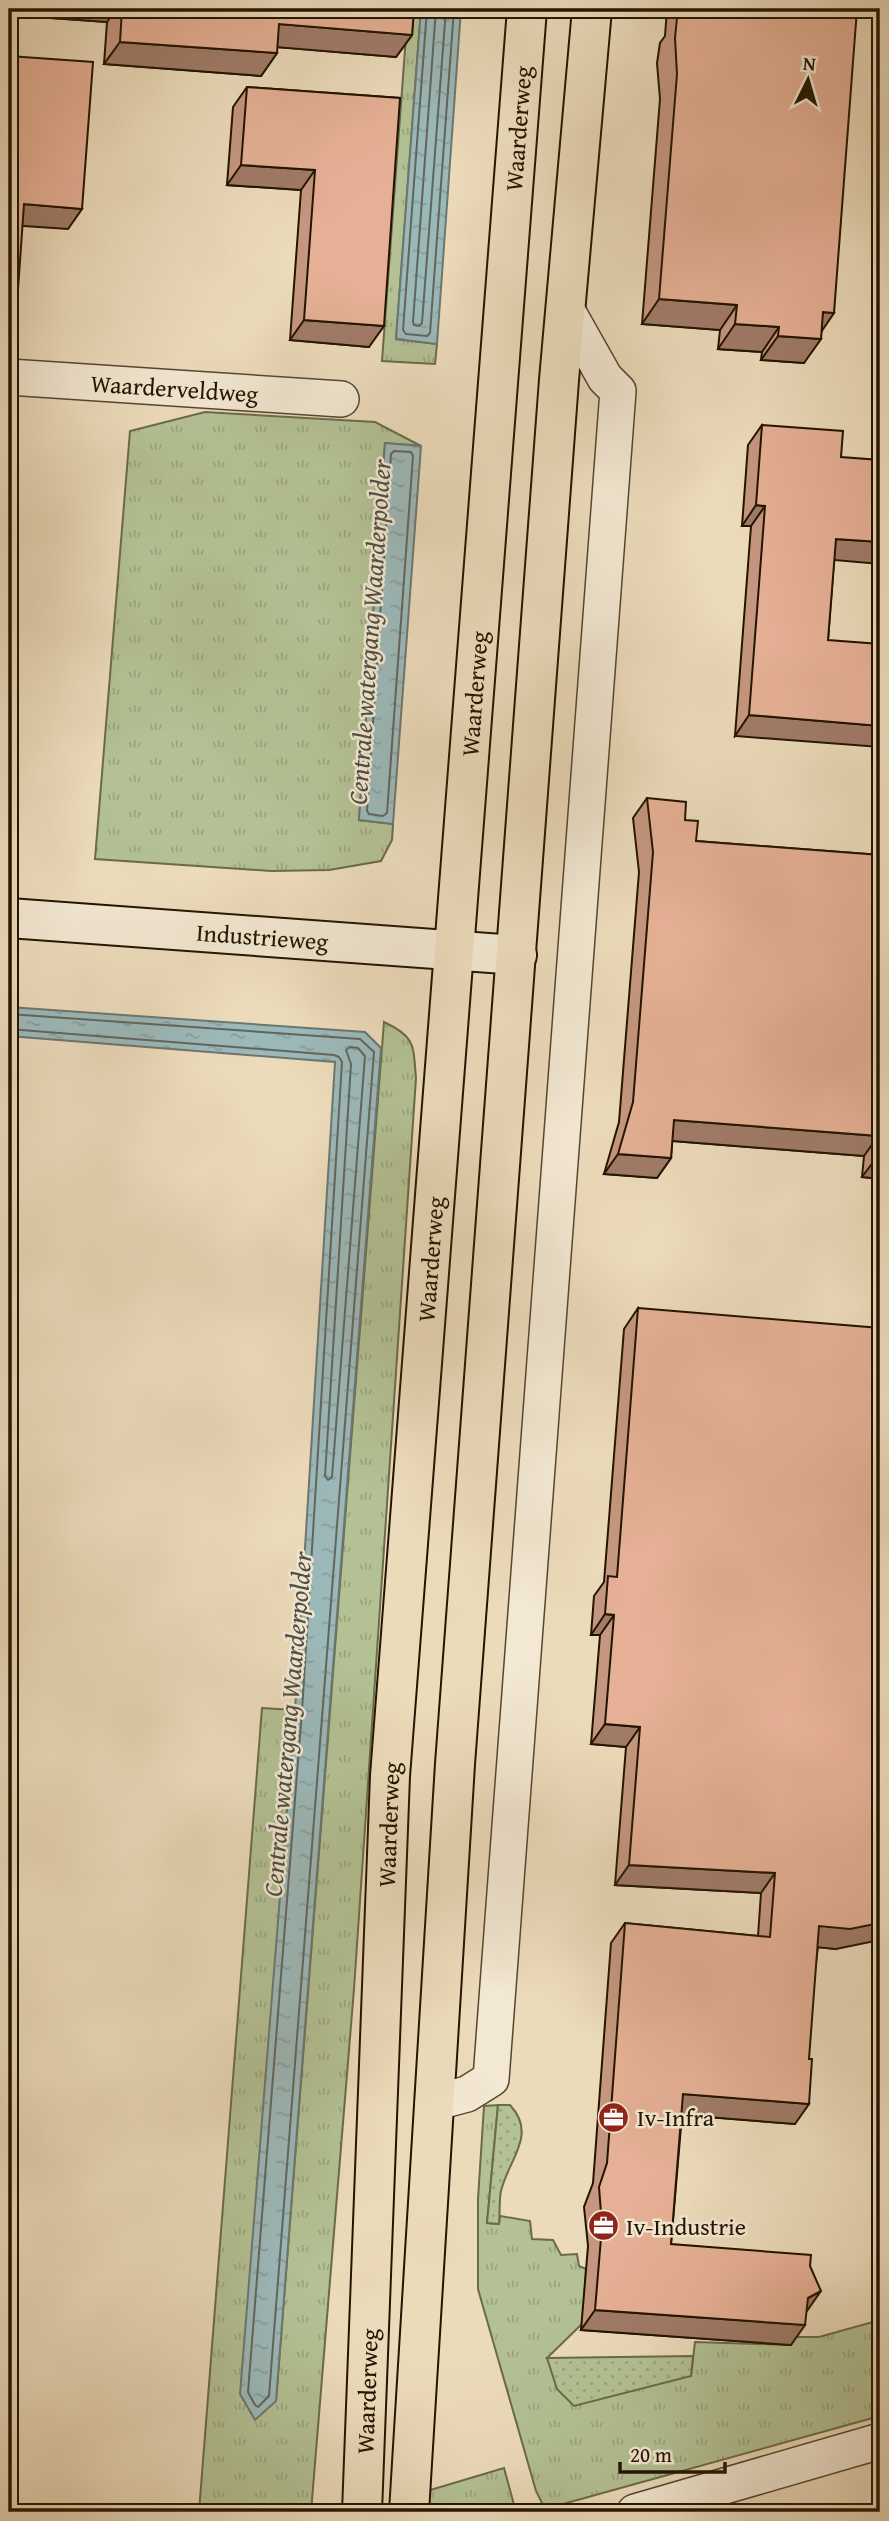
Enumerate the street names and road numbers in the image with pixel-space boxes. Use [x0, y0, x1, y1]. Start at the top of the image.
street label: Waarderweg [495, 64, 540, 192]
street label: Waarderveldweg [90, 365, 260, 411]
street label: Waarderweg [452, 630, 496, 758]
street label: Industrieweg [195, 914, 330, 959]
street label: Waarderweg [408, 1195, 452, 1323]
street label: Waarderweg [368, 1760, 409, 1888]
street label: Waarderweg [347, 2328, 386, 2454]

